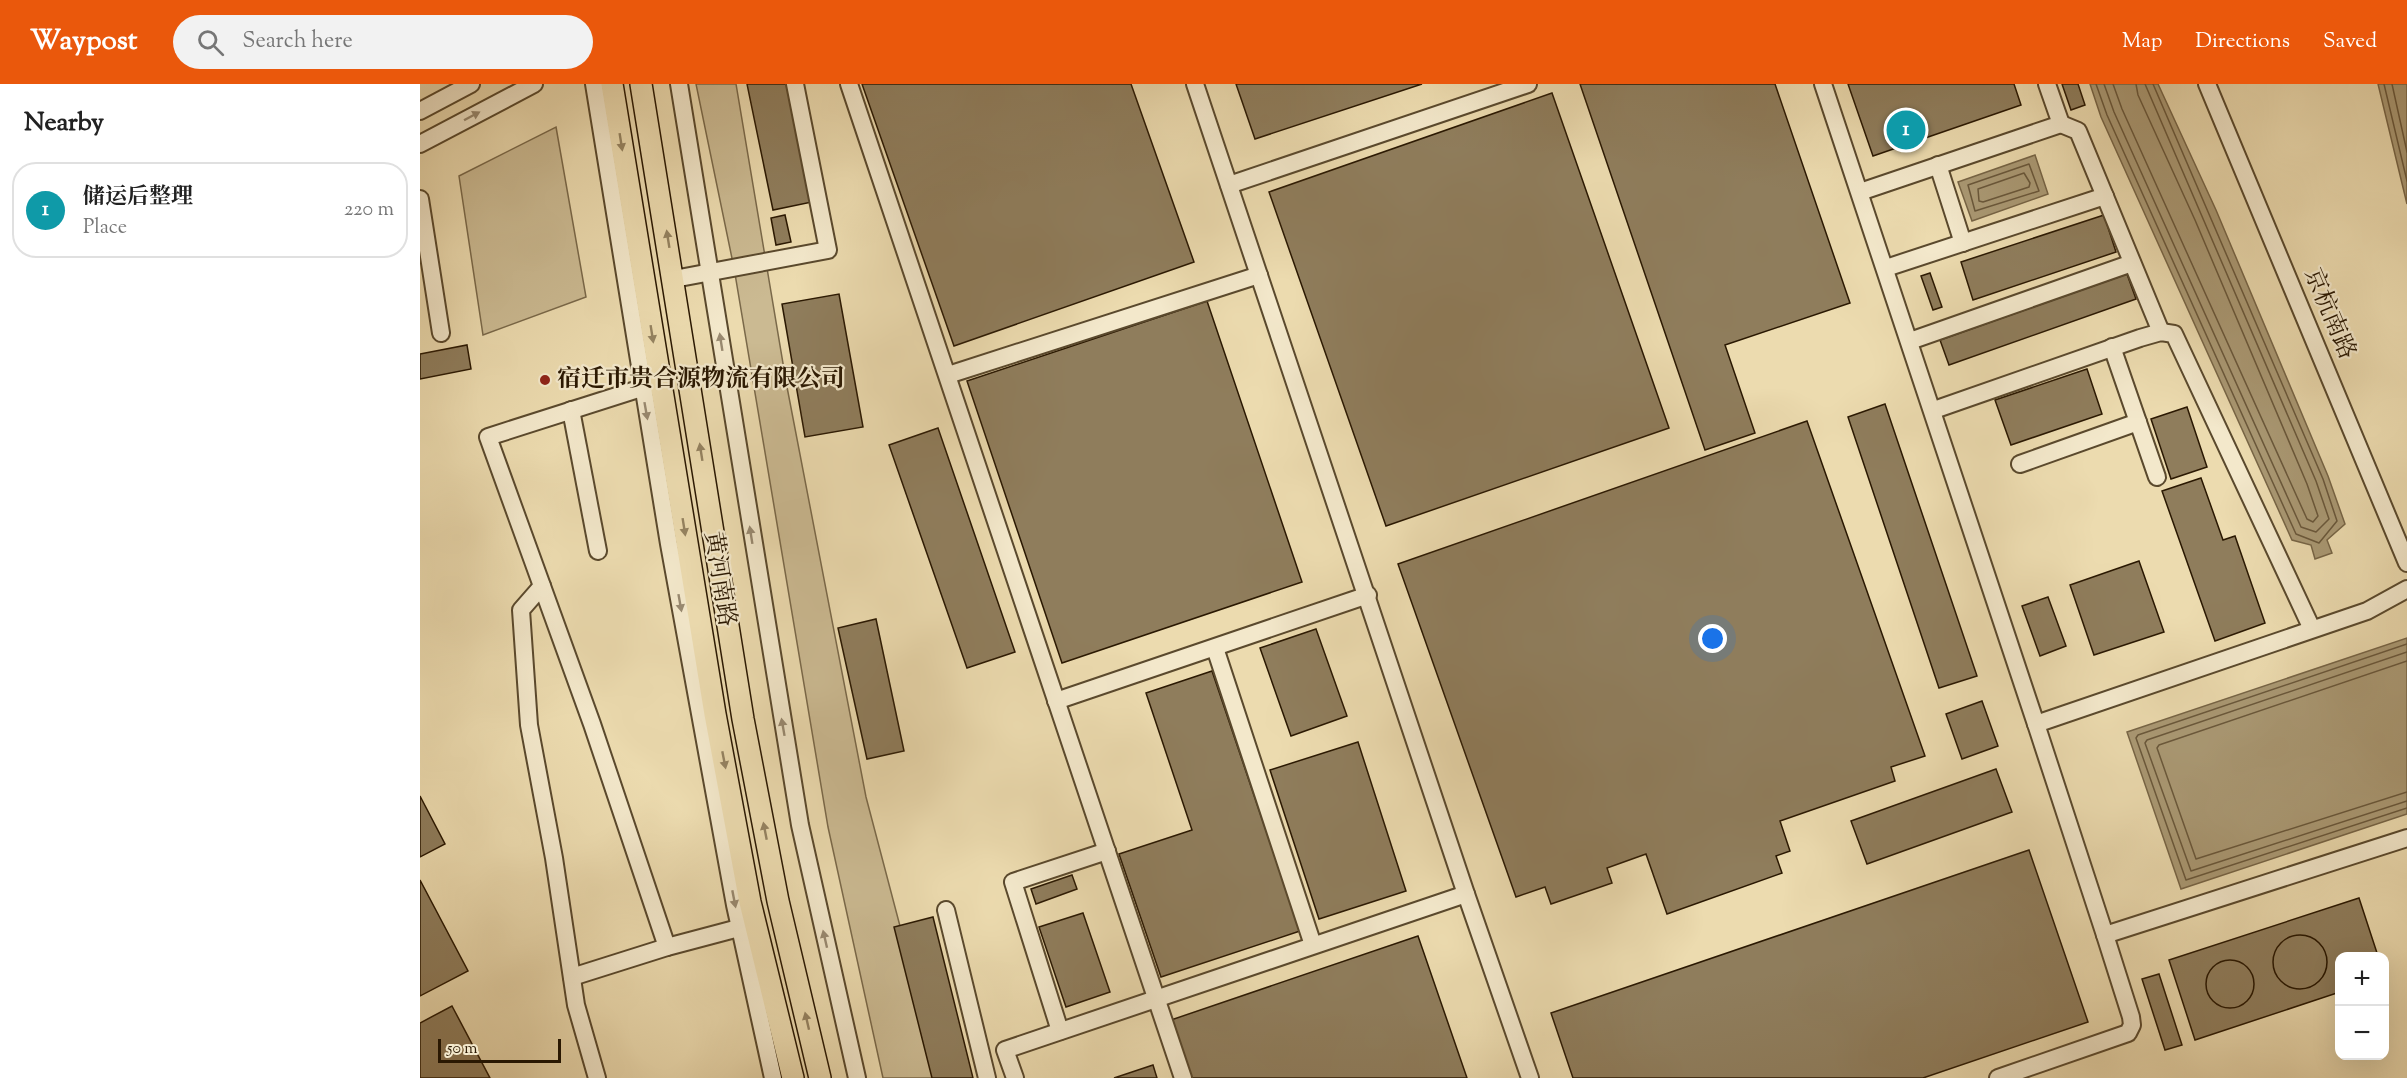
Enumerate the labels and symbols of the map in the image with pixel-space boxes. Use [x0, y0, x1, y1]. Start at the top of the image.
pin: 1 [1886, 108, 1926, 152]
one-way arrow [463, 112, 480, 121]
one-way arrow [617, 132, 626, 151]
one-way arrow [663, 229, 672, 248]
street label: 京杭南路 [2295, 263, 2363, 365]
one-way arrow [648, 325, 657, 344]
one-way arrow [716, 333, 725, 352]
place label: 宿迁市贵合源物流有限公司 [557, 363, 845, 397]
marker: 宿迁市贵合源物流有限公司 [538, 373, 552, 387]
one-way arrow [642, 402, 651, 421]
one-way arrow [697, 442, 706, 461]
one-way arrow [680, 517, 689, 536]
one-way arrow [746, 525, 755, 544]
street label: 黄河南路 [695, 529, 743, 629]
one-way arrow [676, 594, 685, 613]
your location [1698, 624, 1727, 653]
one-way arrow [778, 718, 787, 737]
one-way arrow [720, 751, 729, 770]
one-way arrow [760, 821, 769, 840]
one-way arrow [730, 889, 739, 908]
one-way arrow [820, 929, 829, 948]
one-way arrow [801, 1012, 811, 1030]
scale bar [438, 1036, 561, 1064]

